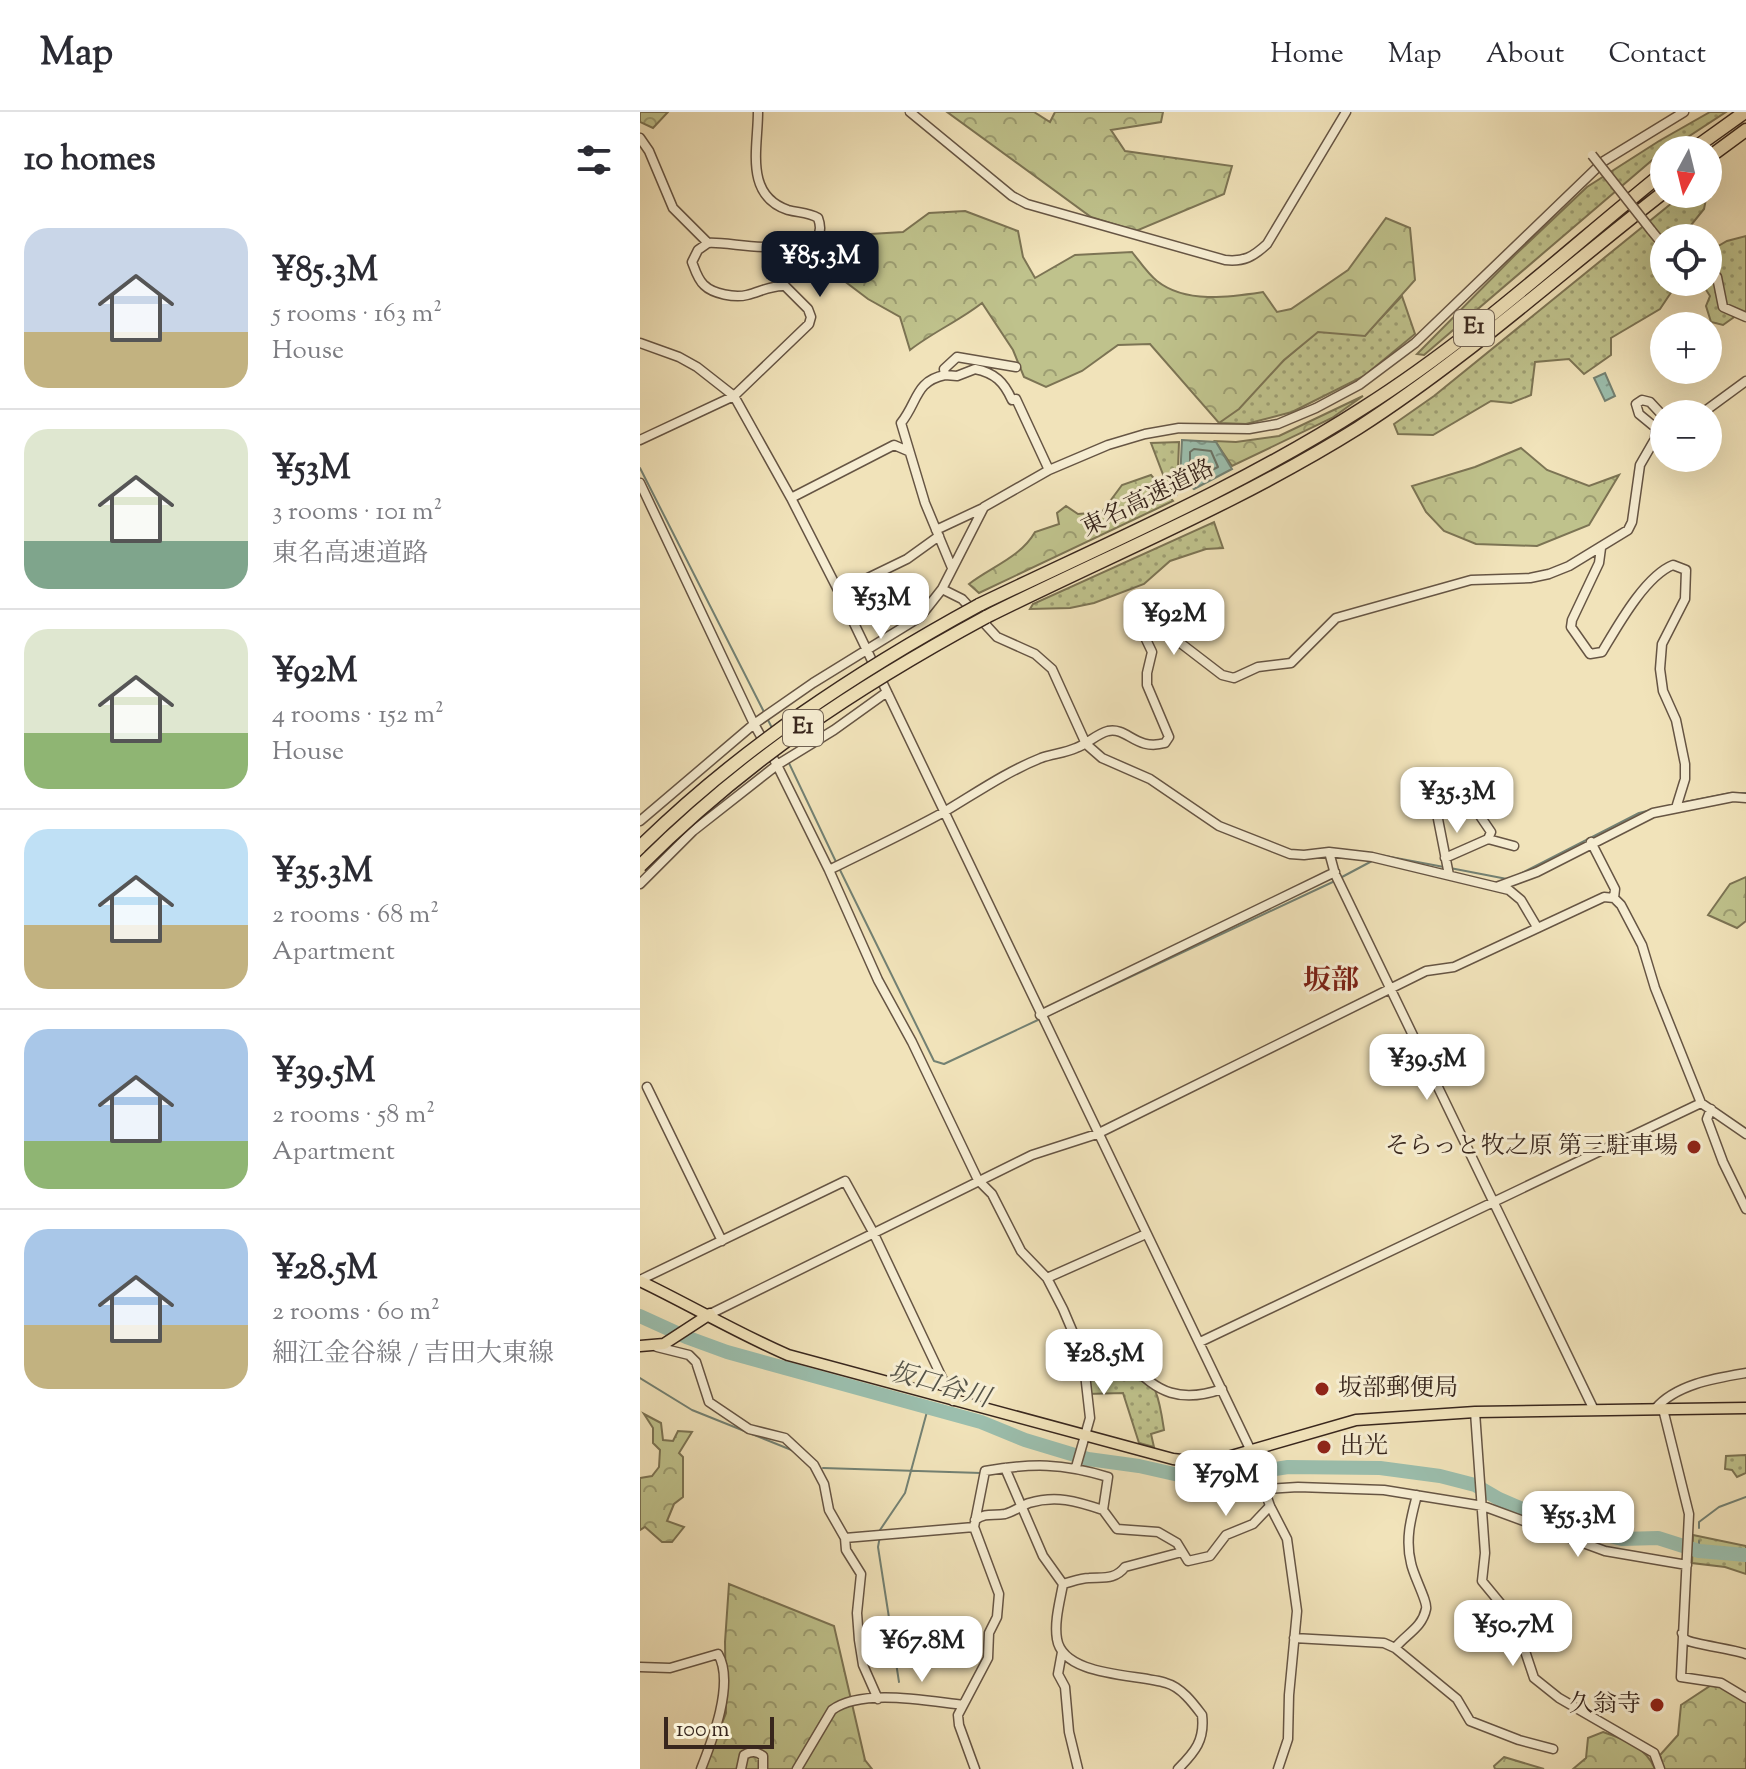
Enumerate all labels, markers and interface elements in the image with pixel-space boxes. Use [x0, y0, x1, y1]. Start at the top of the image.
text: Map [40, 28, 113, 82]
text: Home [1270, 35, 1344, 75]
text: Map [1388, 35, 1442, 75]
text: About [1486, 35, 1564, 75]
text: Contact [1608, 35, 1706, 75]
text: 10 homes [24, 136, 156, 185]
north arrow [1650, 136, 1722, 208]
map controls [1650, 136, 1722, 472]
icon: filters [572, 138, 616, 182]
button: locate [1650, 224, 1722, 296]
pin: ¥85.3M [755, 231, 885, 299]
text: ¥85.3M [780, 238, 860, 275]
text: ¥85.3M [272, 247, 378, 296]
icon: home [88, 260, 184, 356]
text: 5 rooms · 163 m² [272, 296, 442, 333]
road number: E1 [1454, 310, 1494, 346]
button: + [1650, 312, 1722, 384]
text: House [272, 333, 344, 370]
button: − [1650, 400, 1722, 472]
text: ¥53M [272, 445, 351, 494]
street label: 東名高速道路 [1076, 452, 1220, 546]
icon: home [88, 461, 184, 557]
text: 3 rooms · 101 m² [272, 494, 442, 531]
text: 東名高速道路 [272, 536, 428, 573]
pin: ¥53M [834, 573, 928, 641]
text: ¥53M [851, 580, 911, 617]
pin: ¥92M [1127, 589, 1221, 657]
text: ¥92M [1141, 596, 1207, 633]
text: ¥92M [272, 648, 357, 697]
icon: home [88, 661, 184, 757]
text: 4 rooms · 152 m² [272, 697, 444, 734]
road number: E1 [783, 710, 823, 746]
text: House [272, 734, 344, 771]
pin: ¥35.3M [1392, 767, 1522, 835]
text: ¥35.3M [1418, 774, 1496, 811]
text: ¥35.3M [272, 848, 373, 897]
icon: home [88, 861, 184, 957]
text: 2 rooms · 68 m² [272, 897, 439, 934]
text: Apartment [272, 934, 395, 971]
district label: 坂部 [1303, 962, 1359, 1002]
pin: ¥39.5M [1362, 1034, 1492, 1102]
text: ¥39.5M [1388, 1041, 1467, 1078]
text: ¥39.5M [272, 1048, 375, 1097]
icon: home [88, 1061, 184, 1157]
text: 2 rooms · 58 m² [272, 1097, 435, 1134]
place label: そらっと牧之原 第三駐車場 [1385, 1130, 1678, 1164]
text: Apartment [272, 1134, 395, 1171]
marker: そらっと牧之原 第三駐車場 [1685, 1138, 1703, 1156]
text: ¥28.5M [272, 1245, 378, 1294]
icon: home [88, 1261, 184, 1357]
text: 2 rooms · 60 m² [272, 1294, 440, 1331]
pin: ¥28.5M [1039, 1329, 1169, 1397]
text: 細江金谷線 / 吉田大東線 [272, 1336, 554, 1373]
text: ¥28.5M [1064, 1336, 1144, 1373]
water label: 坂口谷川 [884, 1354, 997, 1419]
place label: 坂部郵便局 [1338, 1372, 1458, 1406]
marker: 坂部郵便局 [1313, 1380, 1331, 1398]
place label: 出光 [1340, 1430, 1388, 1464]
marker: 出光 [1315, 1438, 1333, 1456]
pin: ¥79M [1179, 1450, 1273, 1518]
text: ¥79M [1193, 1457, 1259, 1494]
pin: ¥55.3M [1513, 1491, 1643, 1559]
text: ¥55.3M [1540, 1498, 1616, 1535]
pin: ¥50.7M [1448, 1600, 1578, 1668]
text: ¥50.7M [1472, 1607, 1554, 1644]
pin: ¥67.8M [857, 1616, 987, 1684]
text: ¥67.8M [879, 1623, 965, 1660]
place label: 久翁寺 [1569, 1688, 1641, 1722]
marker: 久翁寺 [1648, 1696, 1666, 1714]
scale bar [664, 1713, 774, 1749]
text: 100 m [676, 1715, 729, 1747]

